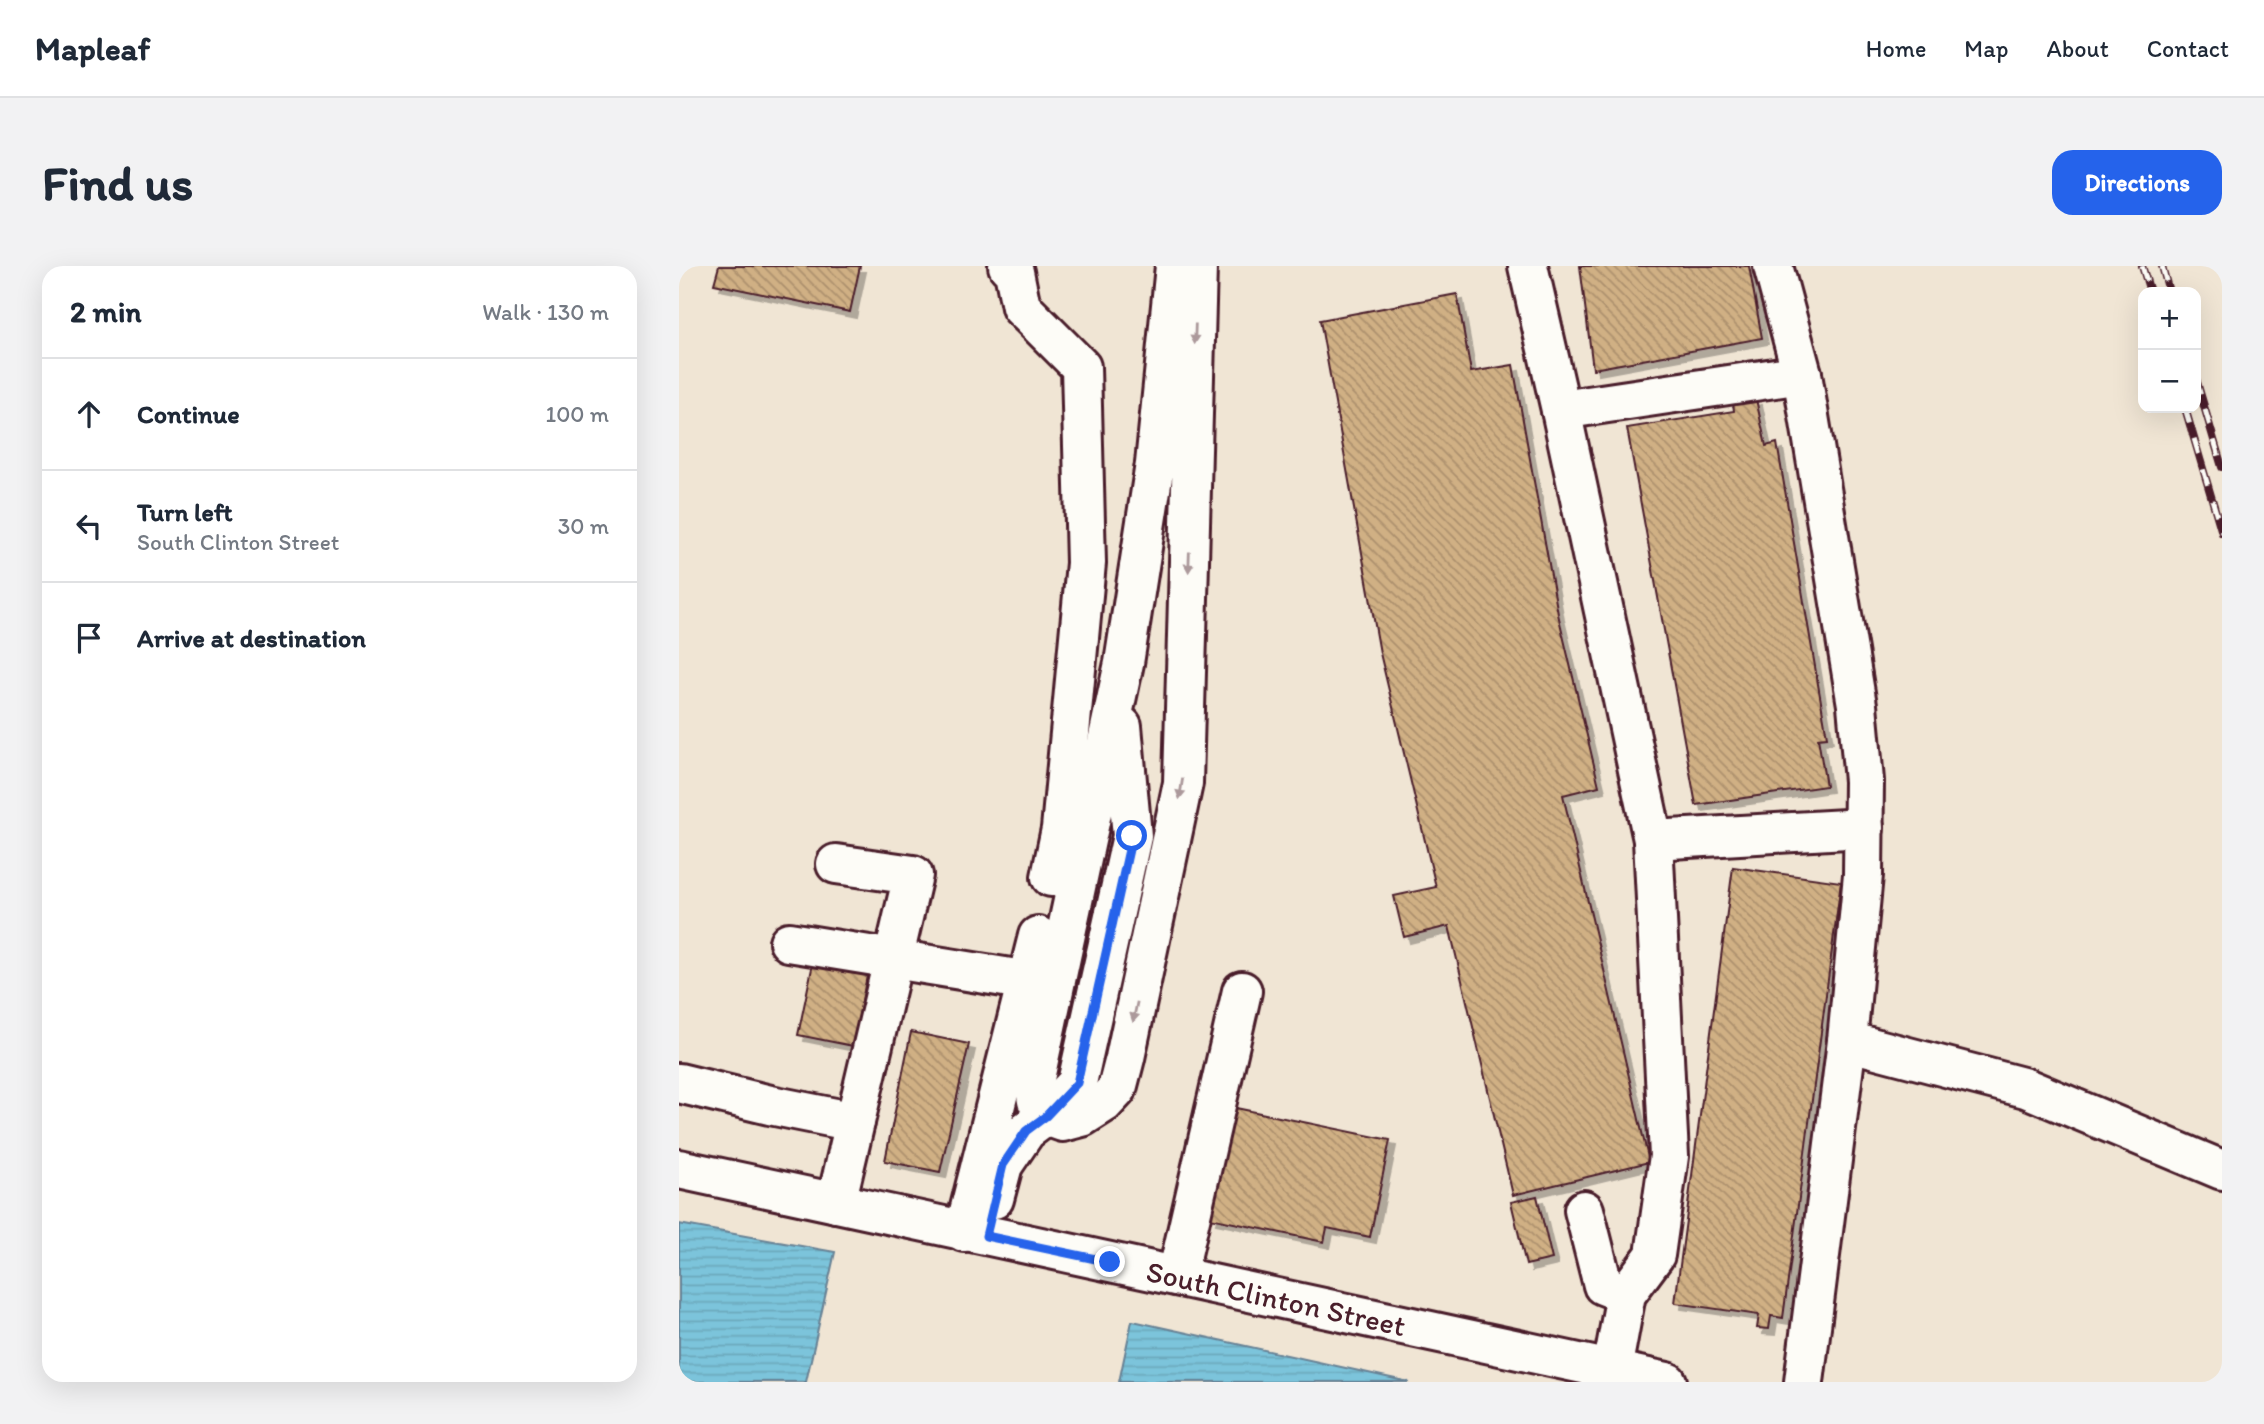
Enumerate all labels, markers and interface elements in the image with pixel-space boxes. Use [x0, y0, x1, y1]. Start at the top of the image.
text: Mapleaf [35, 29, 150, 68]
text: Home [1866, 34, 1926, 63]
text: Map [1964, 34, 2008, 63]
text: About [2046, 34, 2109, 63]
text: Contact [2147, 34, 2229, 63]
button: Directions [2052, 150, 2222, 215]
text: Find us [42, 153, 193, 212]
map controls [2138, 287, 2201, 413]
button: + [2138, 287, 2201, 350]
text: 2 min [70, 293, 141, 330]
text: Walk · 130 m [482, 298, 609, 326]
one-way arrow [1189, 323, 1201, 345]
button: − [2138, 350, 2201, 413]
icon: ahead [70, 395, 108, 433]
text: Continue [137, 398, 240, 430]
text: 100 m [545, 400, 609, 428]
text: Turn left [137, 496, 233, 528]
icon: left [70, 507, 108, 545]
text: 30 m [558, 512, 609, 540]
text: South Clinton Street [137, 528, 339, 556]
one-way arrow [1183, 551, 1195, 573]
icon: arrive [70, 619, 108, 657]
text: Arrive at destination [137, 622, 366, 654]
one-way arrow [1175, 778, 1186, 800]
route start [1116, 820, 1147, 851]
one-way arrow [1130, 1001, 1141, 1023]
route end [1094, 1246, 1125, 1277]
street label: South Clinton Street [1143, 1252, 1409, 1344]

